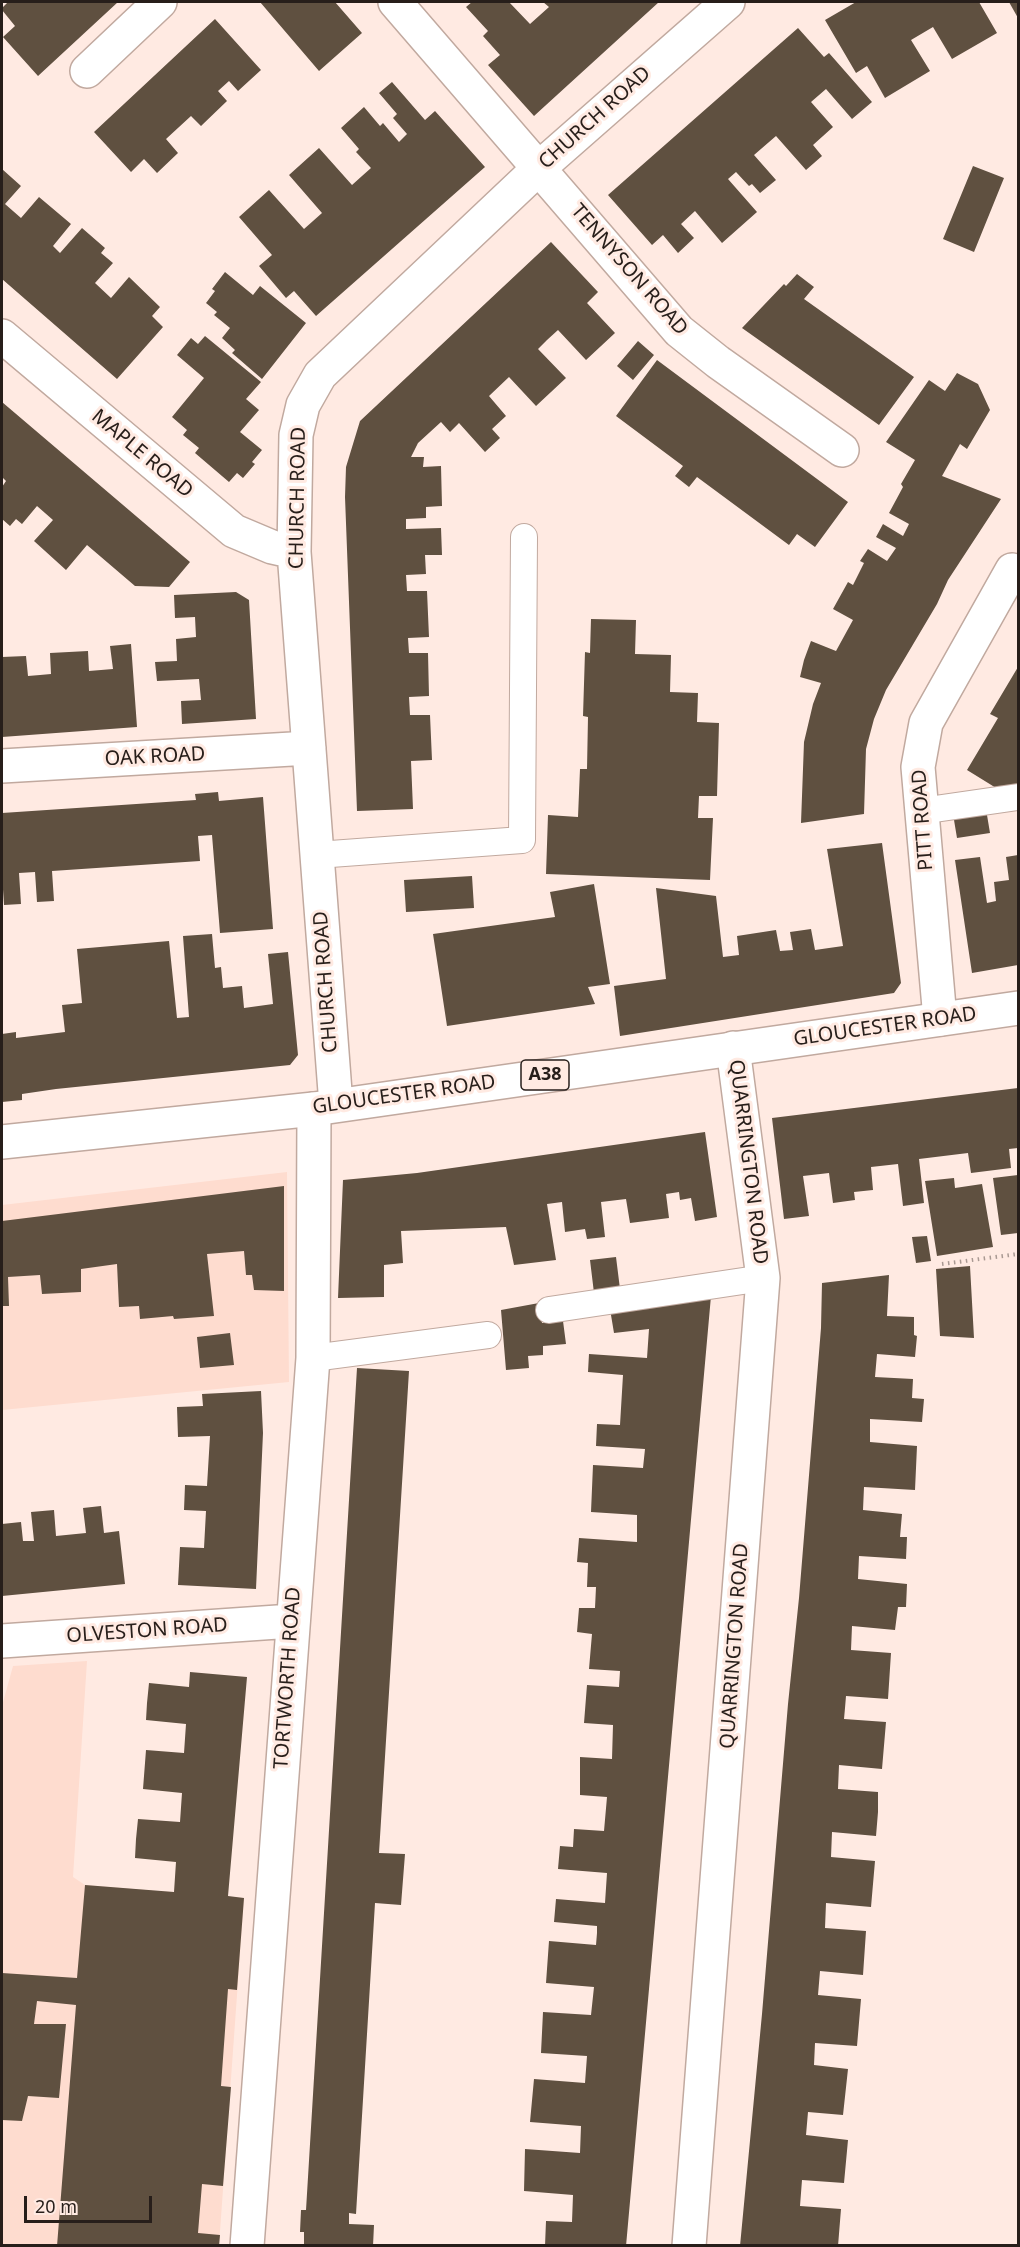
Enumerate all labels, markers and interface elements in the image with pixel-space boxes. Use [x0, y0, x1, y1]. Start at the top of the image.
street label: CHURCH ROAD [534, 62, 656, 174]
street label: TENNYSON ROAD [565, 199, 693, 341]
street label: MAPLE ROAD [86, 405, 198, 503]
street label: CHURCH ROAD [285, 427, 311, 569]
street label: OAK ROAD [104, 742, 206, 772]
street label: PITT ROAD [907, 768, 939, 872]
street label: CHURCH ROAD [309, 910, 343, 1054]
street label: GLOUCESTER ROAD [792, 1002, 978, 1052]
street label: QUARRINGTON ROAD [724, 1058, 772, 1266]
road number: A38 [521, 1060, 569, 1090]
street label: GLOUCESTER ROAD [311, 1070, 497, 1120]
street label: QUARRINGTON ROAD [716, 1542, 754, 1750]
street label: TORTWORTH ROAD [270, 1586, 306, 1770]
street label: OLVESTON ROAD [66, 1613, 228, 1649]
scale bar [27, 2184, 154, 2222]
text: 20 m [35, 2194, 77, 2218]

